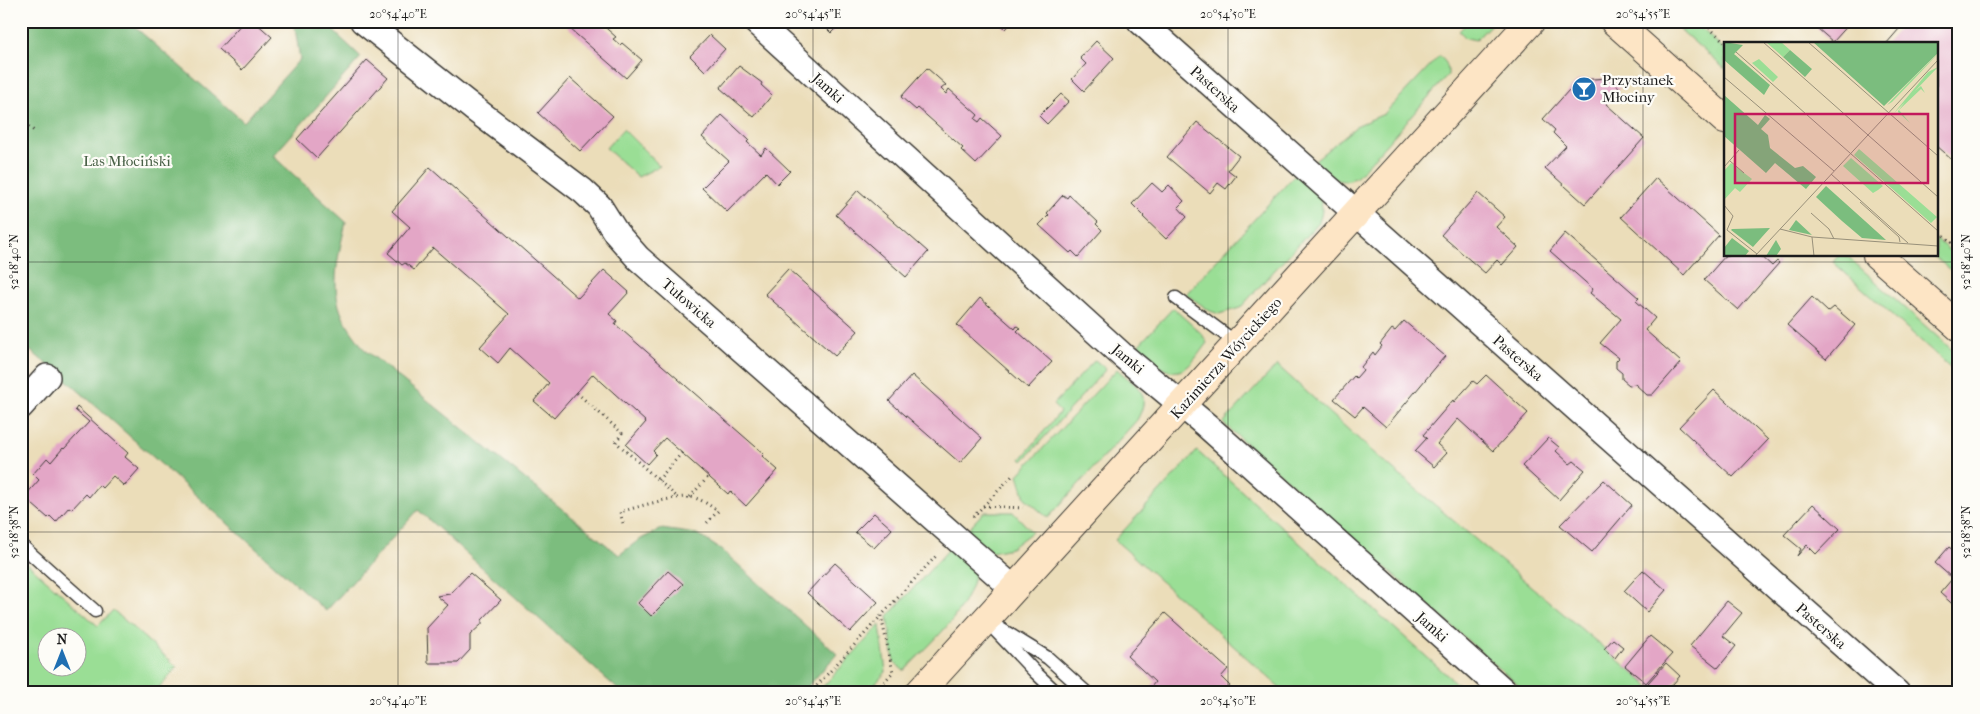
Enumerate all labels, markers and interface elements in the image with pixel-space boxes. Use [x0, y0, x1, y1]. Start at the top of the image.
text: 20°54'40"E [369, 7, 427, 21]
text: 20°54'45"E [785, 7, 841, 21]
text: 20°54'50"E [1200, 7, 1256, 21]
text: 20°54'55"E [1616, 7, 1670, 21]
inset map [1724, 42, 1938, 256]
street label: Pasterska [1186, 62, 1244, 117]
street label: Jamki [808, 68, 848, 107]
place label: Przystanek Młociny [1602, 71, 1674, 106]
bar icon: Przystanek Młociny [1571, 76, 1597, 102]
park label: Las Młociński [83, 152, 171, 170]
text: 52°18'40"N [7, 234, 21, 290]
text: 52°18'40"N [1959, 234, 1973, 290]
street label: Tułowicka [658, 274, 721, 332]
street label: Kazimierza Wóycickiego [1167, 293, 1286, 423]
street label: Pasterska [1489, 331, 1548, 385]
street label: Jamki [1107, 340, 1148, 378]
text: 52°18'38"N [7, 505, 21, 559]
text: 52°18'38"N [1959, 505, 1973, 559]
street label: Pasterska [1792, 599, 1851, 653]
street label: Jamki [1412, 607, 1452, 646]
north arrow [38, 626, 88, 676]
text: N [57, 631, 68, 648]
text: 20°54'40"E [369, 694, 427, 708]
text: 20°54'45"E [785, 694, 841, 708]
text: 20°54'50"E [1200, 694, 1256, 708]
text: 20°54'55"E [1616, 694, 1670, 708]

